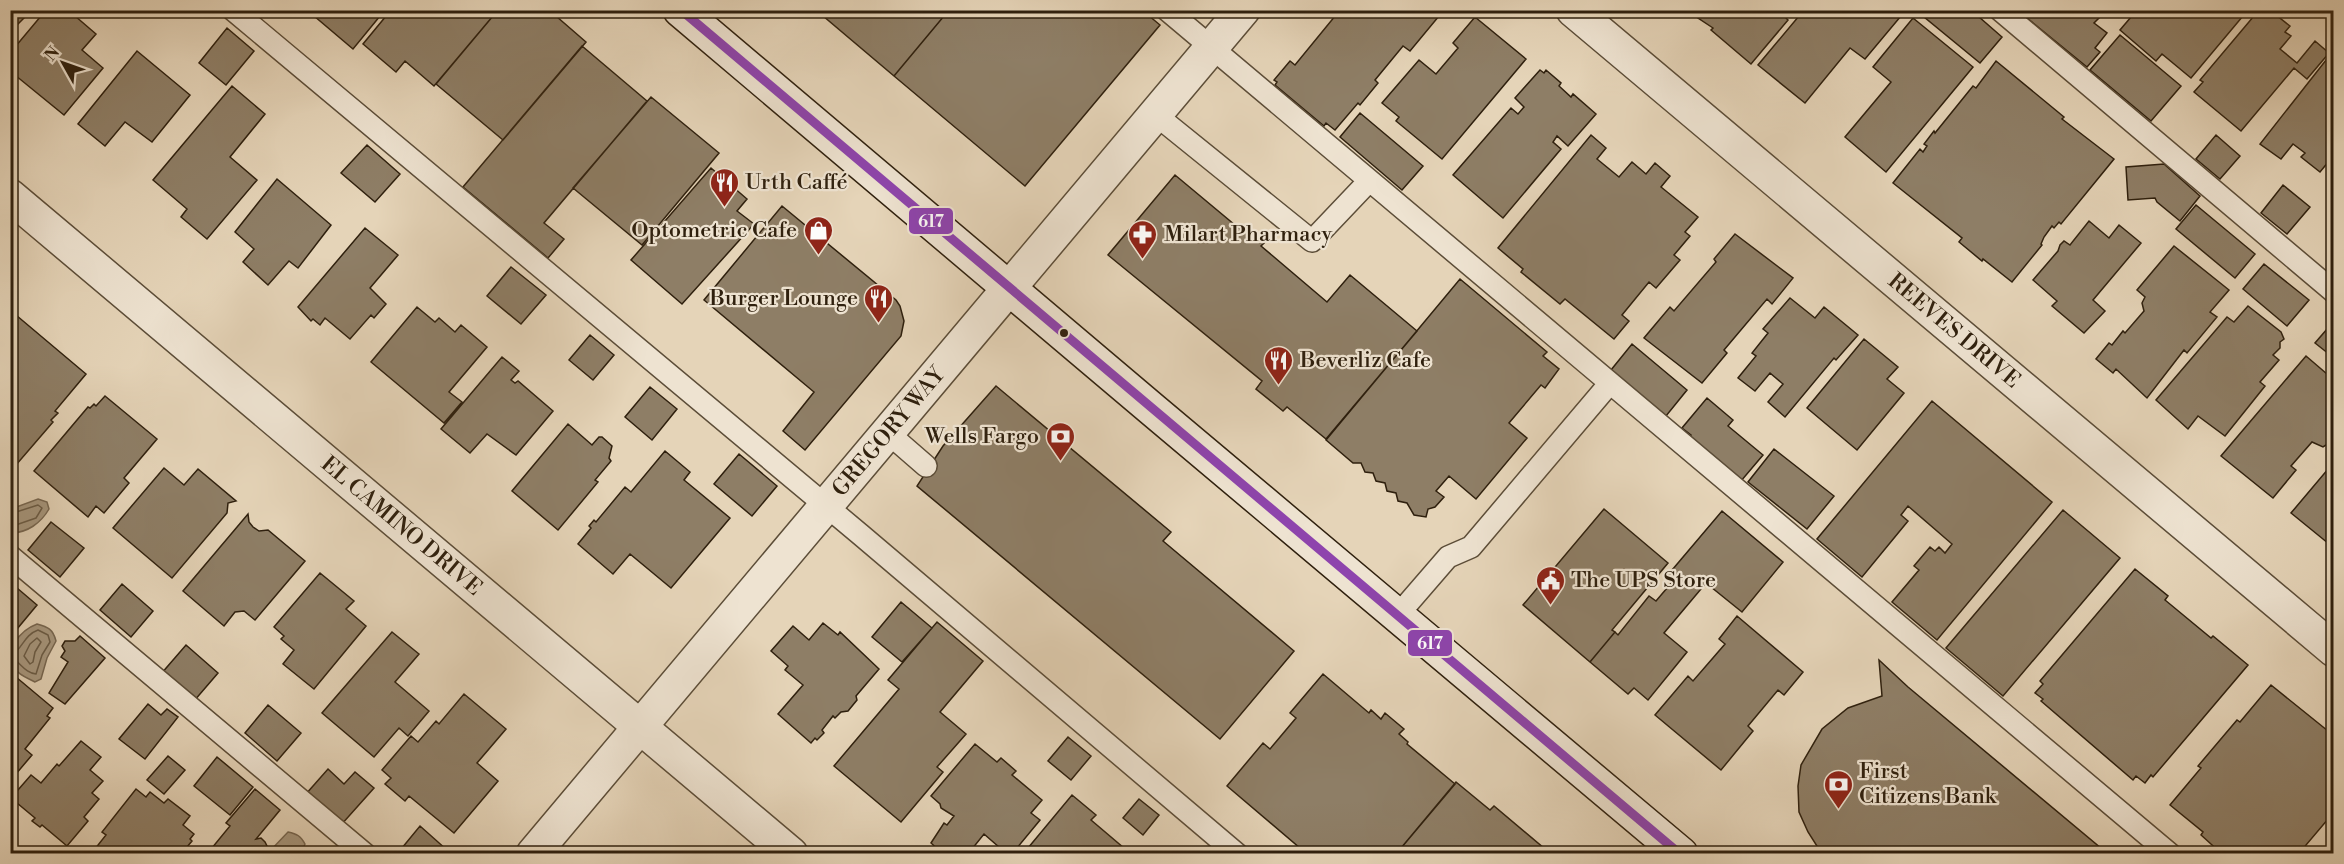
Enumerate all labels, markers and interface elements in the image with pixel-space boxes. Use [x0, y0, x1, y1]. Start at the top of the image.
north arrow [33, 33, 93, 93]
text: N [41, 42, 64, 65]
restaurant icon: Urth Caffé [708, 166, 740, 208]
place label: Urth Caffé [745, 169, 848, 196]
line badge: 617 [908, 207, 954, 235]
text: 617 [918, 212, 944, 232]
shop icon: Optometric Cafe [802, 214, 834, 256]
place label: Optometric Cafe [631, 217, 797, 244]
pharmacy icon: Milart Pharmacy [1127, 218, 1159, 260]
place label: Milart Pharmacy [1164, 221, 1333, 248]
street label: REEVES DRIVE [1883, 267, 2026, 394]
restaurant icon: Burger Lounge [863, 282, 895, 324]
place label: Burger Lounge [709, 285, 858, 312]
unlabelled marker [1058, 327, 1070, 339]
restaurant icon: Beverliz Cafe [1263, 344, 1295, 386]
place label: Beverliz Cafe [1299, 347, 1431, 374]
street label: GREGORY WAY [826, 360, 951, 502]
bank icon: Wells Fargo [1044, 420, 1076, 462]
place label: Wells Fargo [924, 423, 1039, 450]
street label: EL CAMINO DRIVE [315, 450, 488, 601]
public building icon: The UPS Store [1534, 564, 1566, 606]
place label: The UPS Store [1571, 567, 1716, 594]
line badge: 617 [1407, 629, 1453, 657]
text: 617 [1417, 634, 1443, 654]
place label: First Citizens Bank [1859, 758, 1998, 810]
bank icon: First Citizens Bank [1822, 768, 1854, 810]

